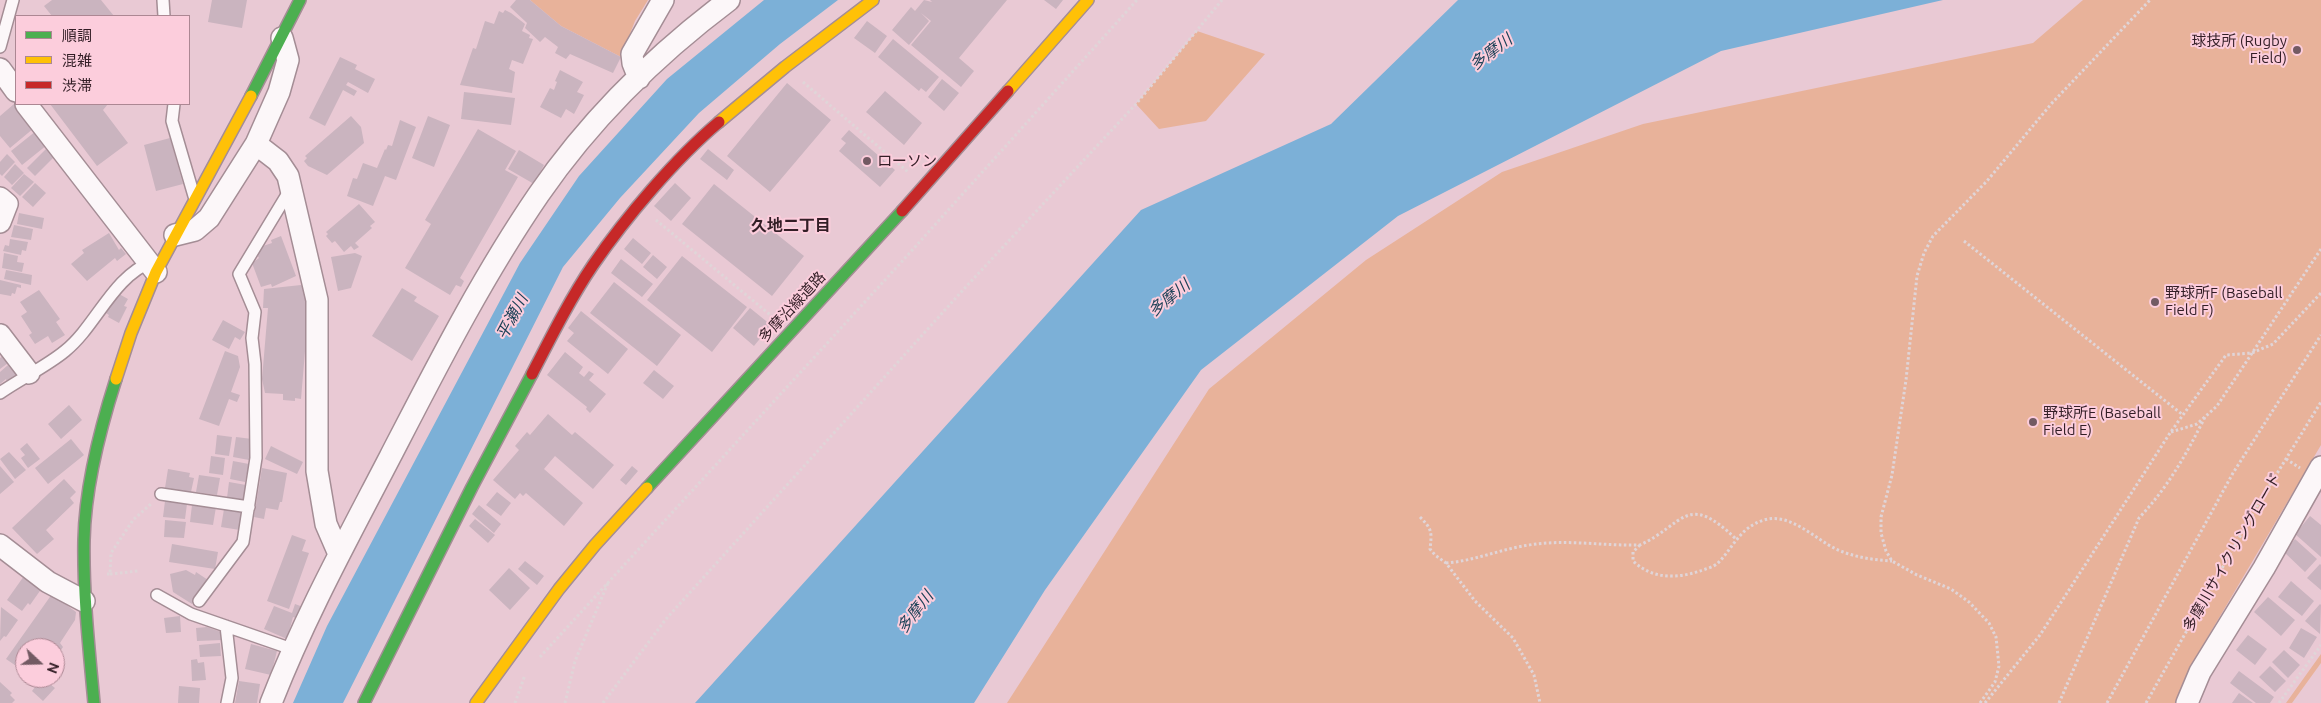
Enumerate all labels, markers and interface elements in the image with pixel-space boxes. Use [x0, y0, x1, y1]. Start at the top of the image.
legend [15, 15, 190, 105]
text: 順調 [62, 27, 92, 44]
water label: 多摩川 [1466, 30, 1516, 74]
place label: 球技所 (Rugby Field) [2191, 32, 2287, 67]
marker: 球技所 (Rugby Field) [2291, 44, 2303, 56]
text: 混雑 [62, 52, 92, 69]
text: 渋滞 [62, 77, 92, 94]
place label: ローソン [877, 152, 937, 170]
marker: ローソン [861, 155, 873, 167]
district label: 久地二丁目 [751, 216, 831, 236]
street label: 多摩沿線道路 [755, 268, 829, 346]
water label: 多摩川 [1144, 275, 1194, 321]
place label: 野球所F (Baseball Field F) [2165, 284, 2282, 319]
water label: 平瀬川 [492, 291, 532, 343]
marker: 野球所F (Baseball Field F) [2149, 296, 2161, 308]
place label: 野球所E (Baseball Field E) [2043, 404, 2161, 439]
marker: 野球所E (Baseball Field E) [2027, 416, 2039, 428]
street label: 多摩川サイクリングロード [2179, 470, 2285, 634]
water label: 多摩川 [893, 587, 937, 637]
north arrow [15, 638, 65, 688]
text: N [44, 660, 62, 676]

